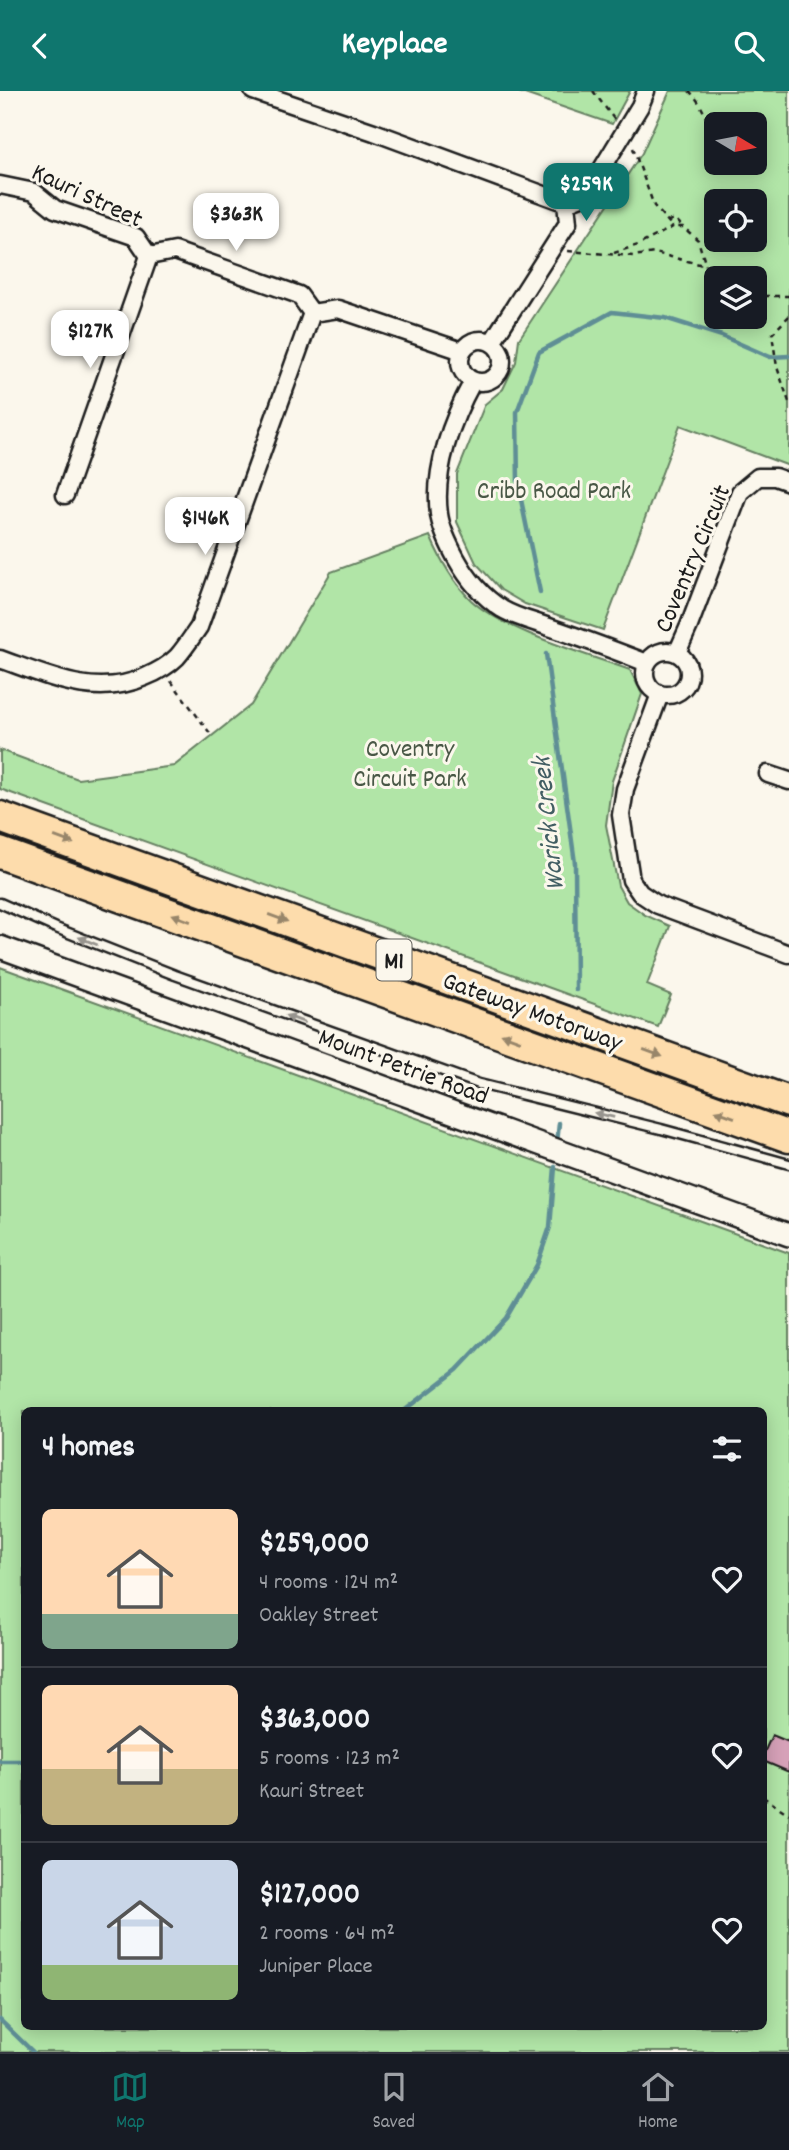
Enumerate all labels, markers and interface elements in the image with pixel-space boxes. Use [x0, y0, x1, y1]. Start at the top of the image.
text: Keyplace [341, 23, 448, 69]
icon: back [21, 27, 59, 65]
icon: search [730, 27, 768, 65]
north arrow [704, 112, 766, 175]
map controls [704, 112, 767, 329]
street label: Kauri Street [25, 155, 149, 239]
pin: $259K [537, 163, 635, 223]
text: $259K [559, 169, 613, 202]
button: locate [704, 189, 767, 252]
pin: $363K [187, 193, 285, 253]
text: $363K [209, 199, 263, 232]
button: layers [704, 266, 767, 329]
pin: $127K [41, 310, 139, 370]
text: $127K [67, 316, 113, 349]
park label: Cribb Road Park [477, 474, 631, 511]
street label: Coventry Circuit [646, 479, 742, 639]
pin: $146K [156, 497, 254, 557]
text: $146K [181, 503, 229, 536]
park label: Coventry Circuit Park [353, 732, 467, 799]
water label: Warick Creek [524, 752, 578, 892]
one-way arrow [54, 835, 75, 846]
one-way arrow [268, 912, 289, 923]
one-way arrow [171, 913, 192, 924]
one-way arrow [78, 936, 99, 947]
road number: M1 [376, 939, 412, 981]
street label: Gateway Motorway [437, 964, 627, 1063]
one-way arrow [285, 1013, 306, 1024]
street label: Mount Petrie Road [312, 1020, 493, 1116]
one-way arrow [500, 1031, 521, 1042]
one-way arrow [643, 1048, 664, 1059]
one-way arrow [714, 1108, 735, 1119]
one-way arrow [593, 1110, 615, 1121]
text: 4 homes [42, 1428, 135, 1471]
icon: filters [708, 1430, 746, 1468]
text: $259,000 [259, 1524, 370, 1567]
icon: home [98, 1537, 182, 1621]
icon: heart [708, 1560, 746, 1598]
text: 4 rooms · 124 m² [259, 1567, 398, 1600]
text: Oakley Street [259, 1600, 379, 1633]
text: $363,000 [259, 1700, 370, 1743]
icon: home [98, 1713, 182, 1797]
icon: heart [708, 1736, 746, 1774]
text: 5 rooms · 123 m² [259, 1743, 400, 1776]
text: Kauri Street [259, 1776, 364, 1809]
text: $127,000 [259, 1875, 360, 1918]
icon: home [98, 1888, 182, 1972]
icon: heart [708, 1911, 746, 1949]
text: 2 rooms · 64 m² [259, 1918, 395, 1951]
text: Juniper Place [259, 1951, 373, 1984]
tab: Map [111, 2068, 149, 2137]
tab: Saved [372, 2068, 415, 2137]
tab: Home [638, 2068, 678, 2137]

